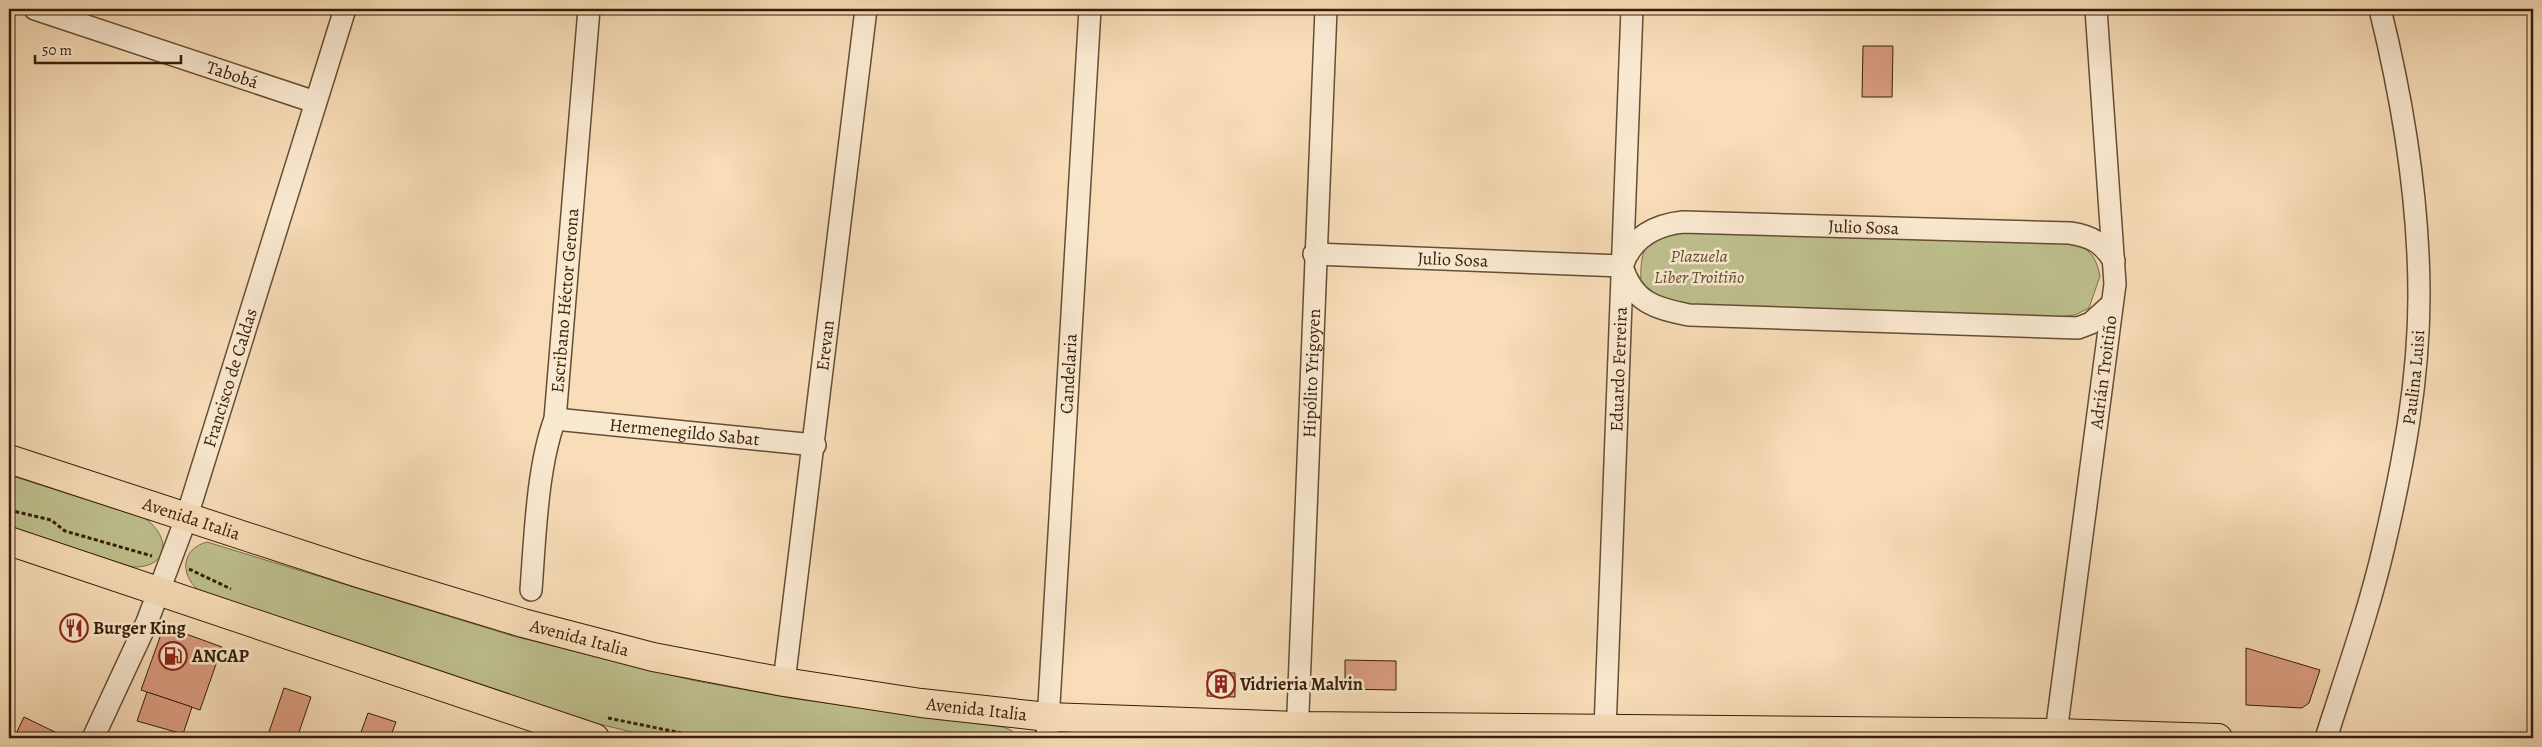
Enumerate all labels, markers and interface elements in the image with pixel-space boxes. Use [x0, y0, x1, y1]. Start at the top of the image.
scale bar [35, 32, 181, 64]
text: 50 m [42, 40, 72, 60]
street label: Tabobá [203, 55, 262, 94]
street label: Escribano Héctor Gerona [545, 207, 584, 394]
street label: Julio Sosa [1828, 214, 1900, 240]
park label: Plazuela Liber Troitiño [1654, 244, 1744, 289]
street label: Julio Sosa [1417, 246, 1489, 273]
street label: Francisco de Caldas [197, 305, 263, 450]
street label: Eduardo Ferreira [1604, 306, 1633, 432]
street label: Hipólito Yrigoyen [1297, 308, 1326, 438]
street label: Adrián Troitiño [2084, 314, 2123, 431]
street label: Erevan [810, 319, 840, 372]
street label: Paulina Luisi [2396, 329, 2430, 427]
street label: Candelaria [1054, 332, 1083, 415]
street label: Hermenegildo Sabat [608, 412, 761, 451]
street label: Avenida Italia [139, 491, 244, 546]
restaurant icon: Burger King [59, 613, 89, 643]
street label: Avenida Italia [527, 613, 632, 662]
place label: Burger King [93, 616, 187, 640]
fuel station icon: ANCAP [158, 641, 188, 671]
place label: ANCAP [191, 644, 250, 668]
building icon: Vidrieria Malvin [1206, 669, 1236, 699]
place label: Vidrieria Malvin [1239, 672, 1363, 696]
street label: Avenida Italia [924, 692, 1029, 727]

